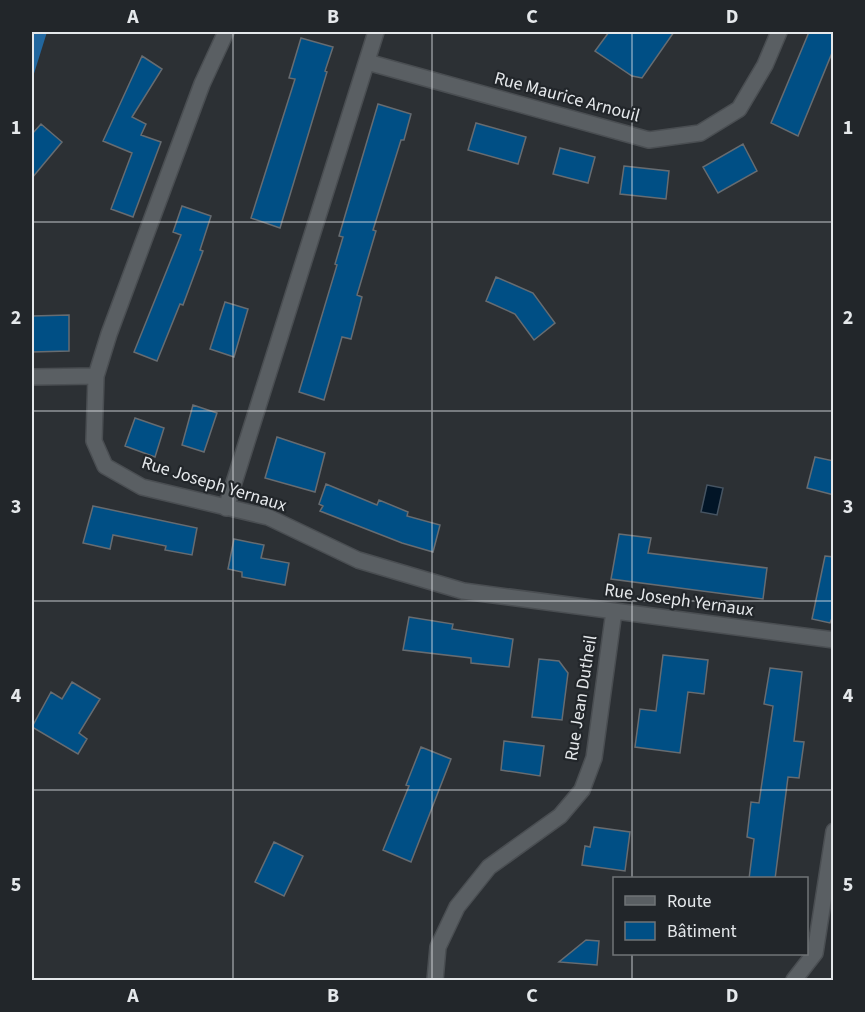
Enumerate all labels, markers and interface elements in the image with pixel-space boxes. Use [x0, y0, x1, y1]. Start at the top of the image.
text: A [126, 3, 139, 31]
text: B [327, 3, 339, 31]
text: C [526, 3, 538, 31]
text: D [726, 3, 738, 31]
street label: Rue Maurice Arnouil [491, 66, 643, 128]
text: 1 [11, 114, 21, 142]
text: 1 [843, 114, 853, 142]
text: 2 [11, 304, 21, 332]
text: 2 [843, 304, 853, 332]
street label: Rue Joseph Yernaux [138, 450, 290, 518]
text: 3 [11, 493, 21, 521]
text: 3 [843, 493, 853, 521]
street label: Rue Joseph Yernaux [603, 577, 755, 623]
street label: Rue Jean Dutheil [559, 633, 603, 763]
text: 4 [11, 682, 22, 710]
text: 4 [843, 682, 854, 710]
text: 5 [11, 871, 21, 899]
text: 5 [843, 871, 853, 899]
legend [613, 877, 808, 955]
text: Route [667, 889, 711, 914]
text: Bâtiment [667, 919, 737, 944]
text: A [126, 982, 139, 1010]
text: B [327, 982, 339, 1010]
text: C [526, 982, 538, 1010]
text: D [726, 982, 738, 1010]

